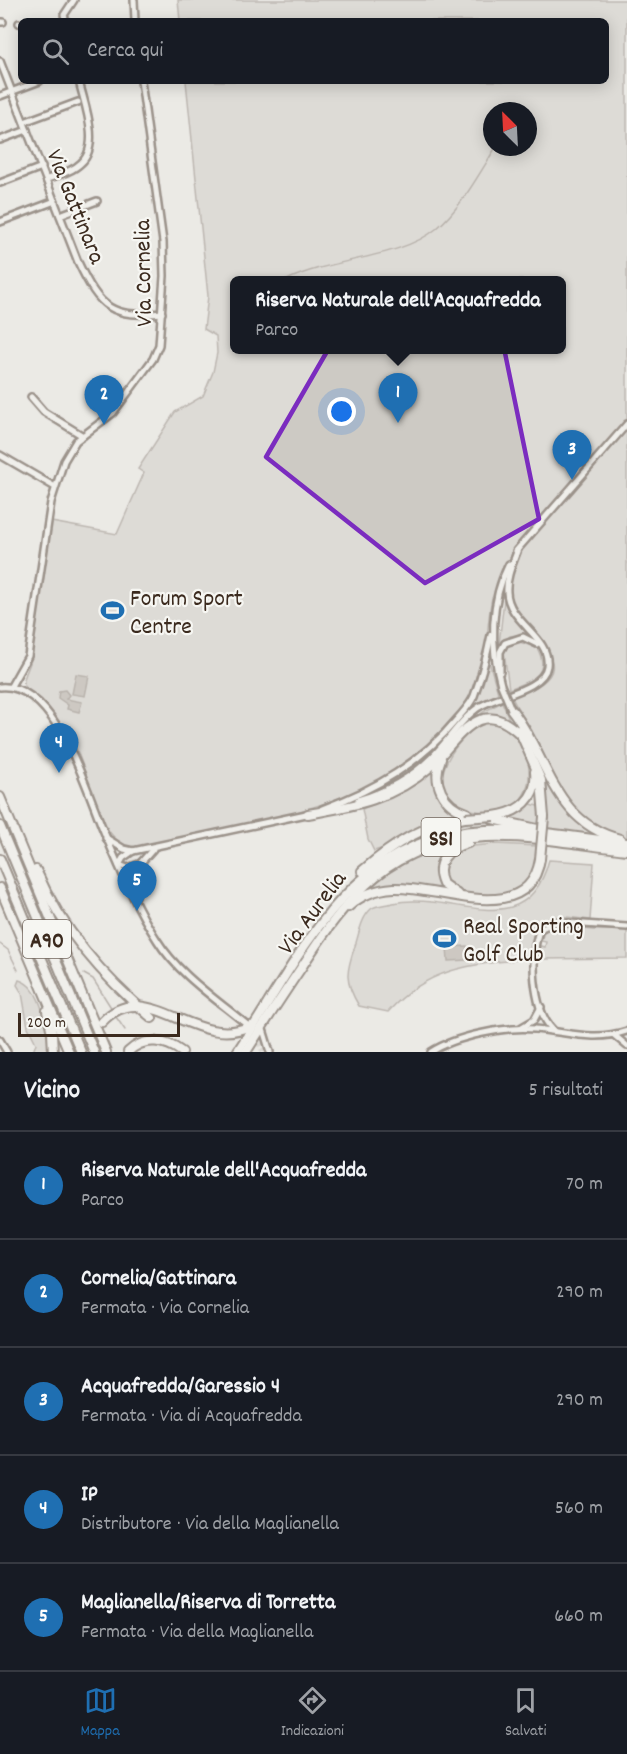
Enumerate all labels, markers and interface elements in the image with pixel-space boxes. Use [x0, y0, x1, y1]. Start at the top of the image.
search box [18, 18, 609, 84]
icon: search [39, 35, 72, 68]
text: Cerca qui [87, 36, 163, 67]
north arrow [483, 102, 537, 156]
street label: Via Gattinara [36, 145, 113, 270]
street label: Via Cornelia [127, 218, 163, 327]
popup [230, 276, 566, 354]
text: Riserva Naturale dell'Acquafredda [255, 286, 541, 317]
text: Parco [255, 317, 298, 345]
pin: 1 [378, 374, 418, 423]
pin: 2 [84, 376, 124, 425]
your location [327, 397, 356, 426]
pin: 3 [552, 430, 592, 480]
place label: Forum Sport Centre [130, 583, 243, 645]
sports icon: Forum Sport Centre [99, 598, 125, 624]
pin: 4 [40, 724, 78, 773]
road number: SS1 [422, 818, 460, 856]
pin: 5 [118, 862, 156, 911]
street label: Via Aurelia [271, 864, 357, 963]
place label: Real Sporting Golf Club [463, 911, 584, 973]
road number: A90 [23, 920, 71, 958]
sports icon: Real Sporting Golf Club [432, 926, 458, 952]
scale bar [18, 1010, 180, 1038]
text: 200 m [27, 1012, 66, 1035]
text: Vicino [24, 1073, 80, 1110]
text: 5 risultati [528, 1077, 603, 1105]
text: Riserva Naturale dell'Acquafredda [81, 1156, 366, 1187]
text: 1 [41, 1171, 46, 1199]
text: 70 m [566, 1171, 603, 1199]
text: Parco [81, 1187, 124, 1215]
text: Cornelia/Gattinara [81, 1264, 236, 1295]
text: 2 [39, 1279, 48, 1307]
text: 290 m [556, 1279, 603, 1307]
text: Fermata · Via Cornelia [81, 1295, 249, 1323]
text: Acquafredda/Garessio 4 [81, 1372, 280, 1403]
text: 3 [39, 1387, 48, 1415]
text: 290 m [556, 1387, 603, 1415]
text: Fermata · Via di Acquafredda [81, 1403, 302, 1431]
text: IP [81, 1480, 98, 1511]
text: 4 [39, 1495, 48, 1523]
text: 560 m [555, 1495, 603, 1523]
text: Distributore · Via della Maglianella [81, 1511, 339, 1539]
text: Maglianella/Riserva di Torretta [81, 1588, 335, 1619]
text: 5 [39, 1603, 48, 1631]
text: 660 m [554, 1603, 603, 1631]
text: Fermata · Via della Maglianella [81, 1619, 313, 1647]
tab: Mappa [81, 1684, 120, 1743]
tab: Indicazioni [281, 1684, 344, 1743]
tab: Salvati [505, 1684, 546, 1743]

